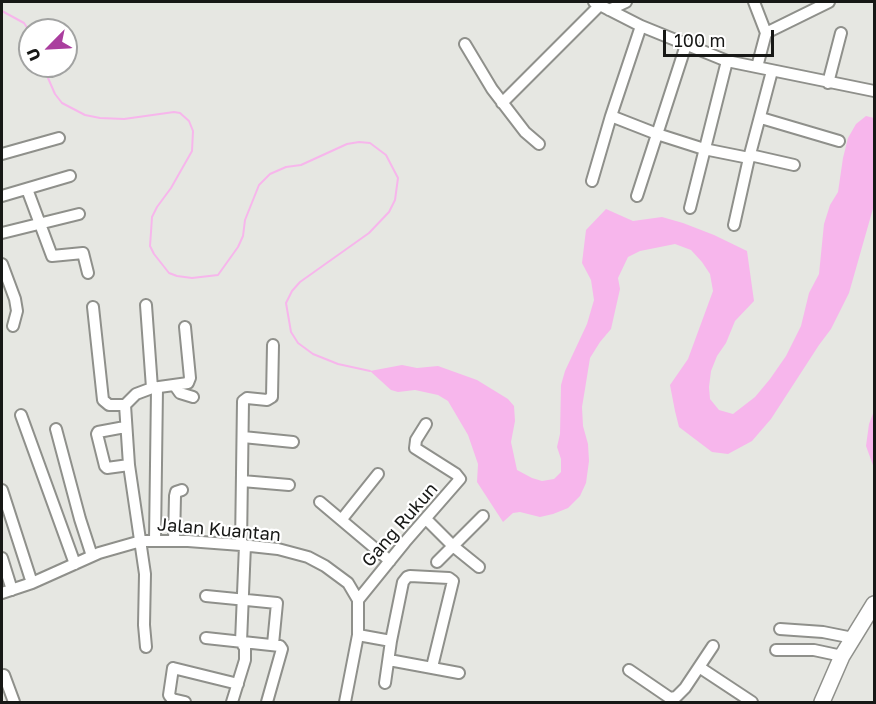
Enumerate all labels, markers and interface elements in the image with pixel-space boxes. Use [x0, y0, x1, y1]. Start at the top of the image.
north arrow [18, 18, 78, 78]
scale bar [666, 18, 777, 56]
text: 100 m [674, 29, 725, 51]
text: U [22, 45, 45, 64]
street label: Gang Rukun [358, 479, 442, 571]
street label: Jalan Kuantan [156, 514, 282, 546]

